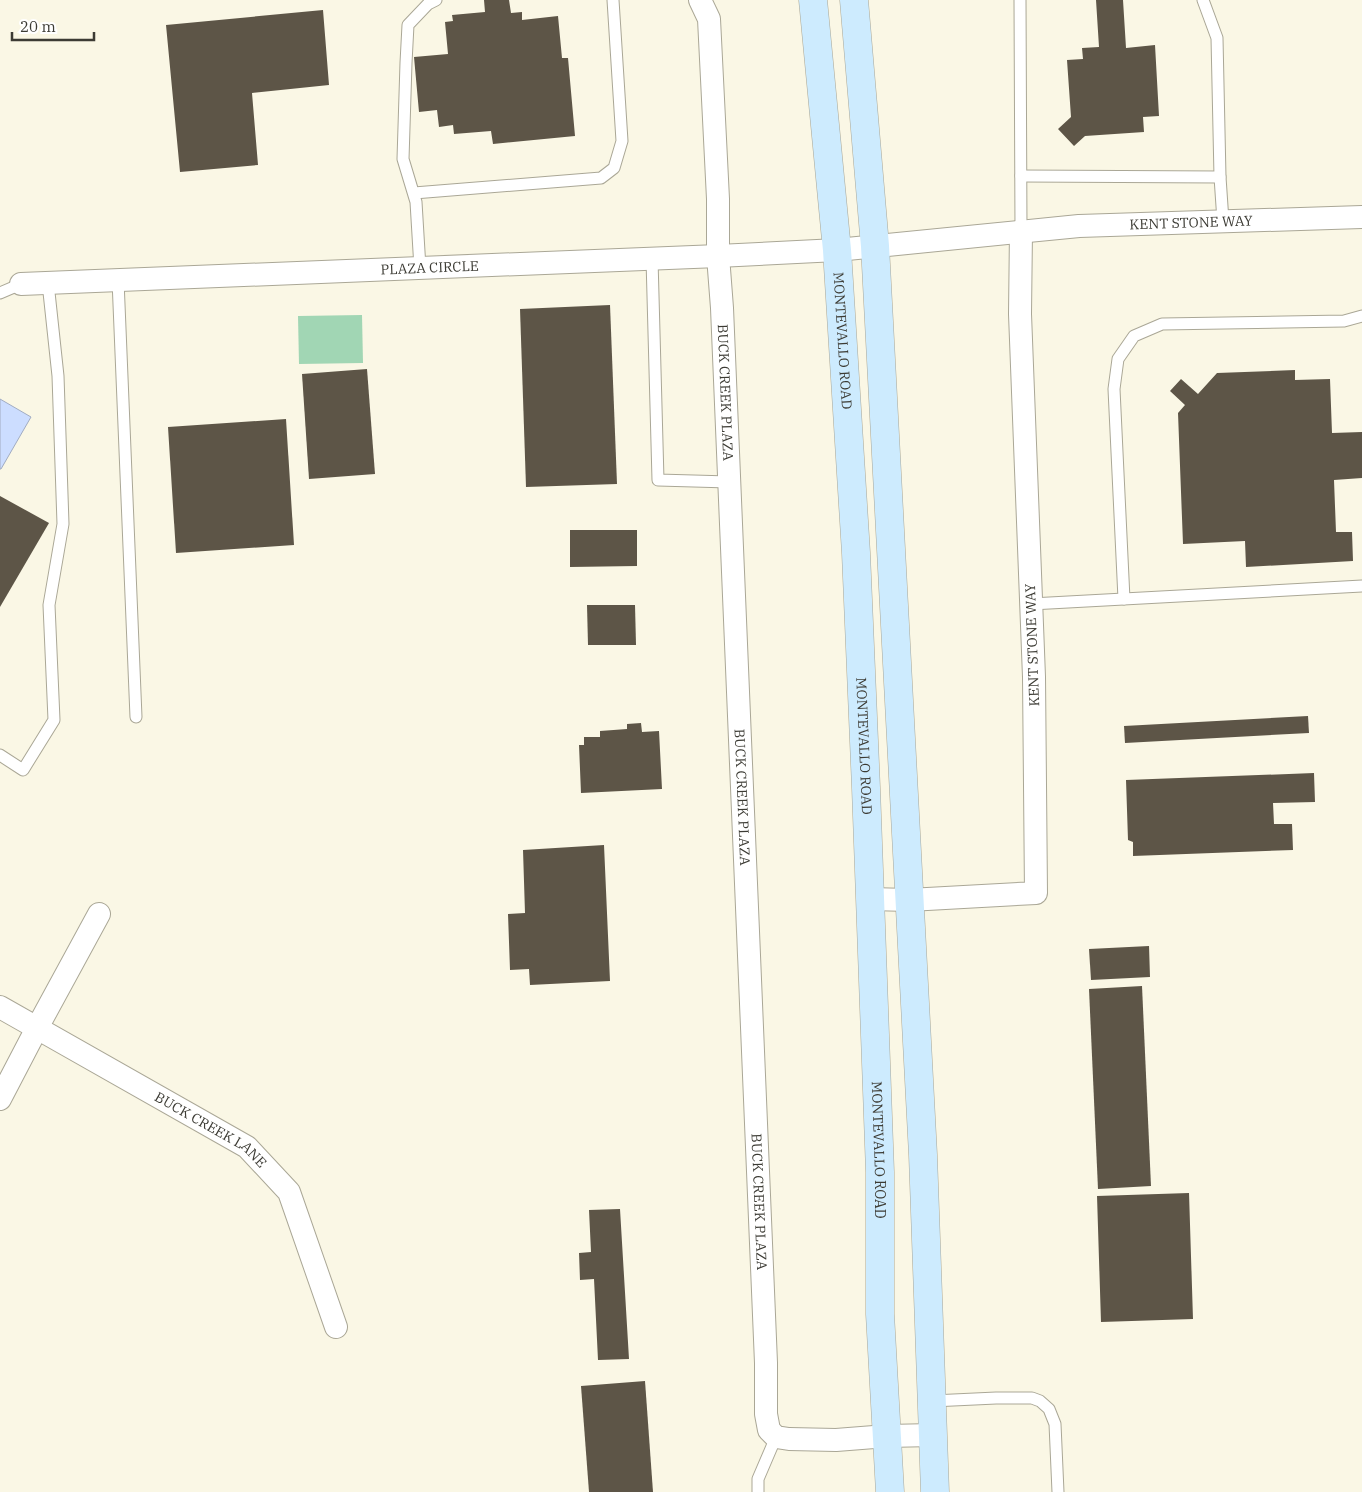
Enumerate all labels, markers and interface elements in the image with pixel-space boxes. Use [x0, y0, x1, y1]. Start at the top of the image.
scale bar [12, 10, 95, 42]
text: 20 m [20, 17, 56, 36]
street label: KENT STONE WAY [1129, 211, 1253, 233]
street label: PLAZA CIRCLE [380, 257, 479, 279]
street label: MONTEVALLO ROAD [829, 271, 856, 410]
street label: BUCK CREEK PLAZA [714, 324, 737, 462]
street label: KENT STONE WAY [1021, 583, 1043, 707]
street label: MONTEVALLO ROAD [852, 677, 876, 815]
street label: BUCK CREEK PLAZA [731, 728, 754, 866]
street label: MONTEVALLO ROAD [868, 1081, 889, 1219]
street label: BUCK CREEK LANE [151, 1088, 271, 1171]
street label: BUCK CREEK PLAZA [747, 1133, 771, 1271]

